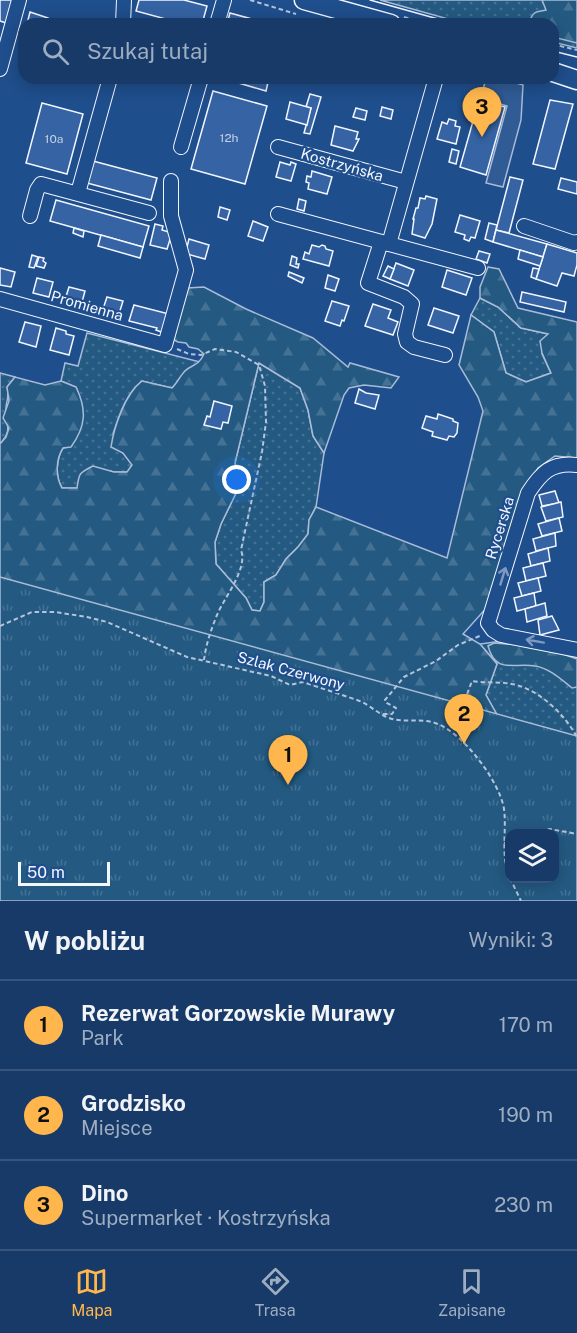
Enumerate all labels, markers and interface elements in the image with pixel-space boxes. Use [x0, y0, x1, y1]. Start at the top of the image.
search box [18, 18, 559, 84]
icon: search [39, 35, 72, 68]
text: Szukaj tutaj [87, 38, 208, 64]
pin: 3 [462, 88, 502, 137]
house number: 12h [220, 131, 239, 145]
house number: 10a [45, 132, 63, 146]
street label: Kostrzyńska [299, 145, 385, 184]
street label: Promienna [49, 287, 125, 324]
your location [222, 465, 251, 494]
street label: Rycerska [482, 495, 517, 561]
one-way arrow [498, 566, 509, 585]
one-way arrow [525, 635, 545, 646]
street label: Szlak Czerwony [236, 648, 347, 693]
pin: 2 [444, 694, 484, 744]
pin: 1 [268, 736, 308, 785]
map controls [505, 829, 559, 883]
button: layers [505, 829, 559, 883]
scale bar [18, 859, 110, 886]
text: 50 m [27, 863, 65, 882]
text: W pobliżu [24, 925, 145, 956]
text: Wyniki: 3 [469, 928, 553, 952]
text: Rezerwat Gorzowskie Murawy [81, 1000, 395, 1026]
text: 1 [39, 1013, 48, 1037]
text: 170 m [499, 1013, 553, 1037]
text: Park [81, 1026, 124, 1050]
text: Grodzisko [81, 1090, 186, 1116]
text: 2 [37, 1103, 50, 1127]
text: 190 m [498, 1103, 553, 1127]
text: Miejsce [81, 1116, 153, 1140]
text: Dino [81, 1180, 129, 1206]
text: 3 [37, 1193, 50, 1217]
text: 230 m [494, 1193, 553, 1217]
text: Supermarket · Kostrzyńska [81, 1206, 331, 1230]
tab: Mapa [71, 1265, 112, 1320]
tab: Trasa [255, 1265, 296, 1320]
tab: Zapisane [438, 1265, 506, 1320]

